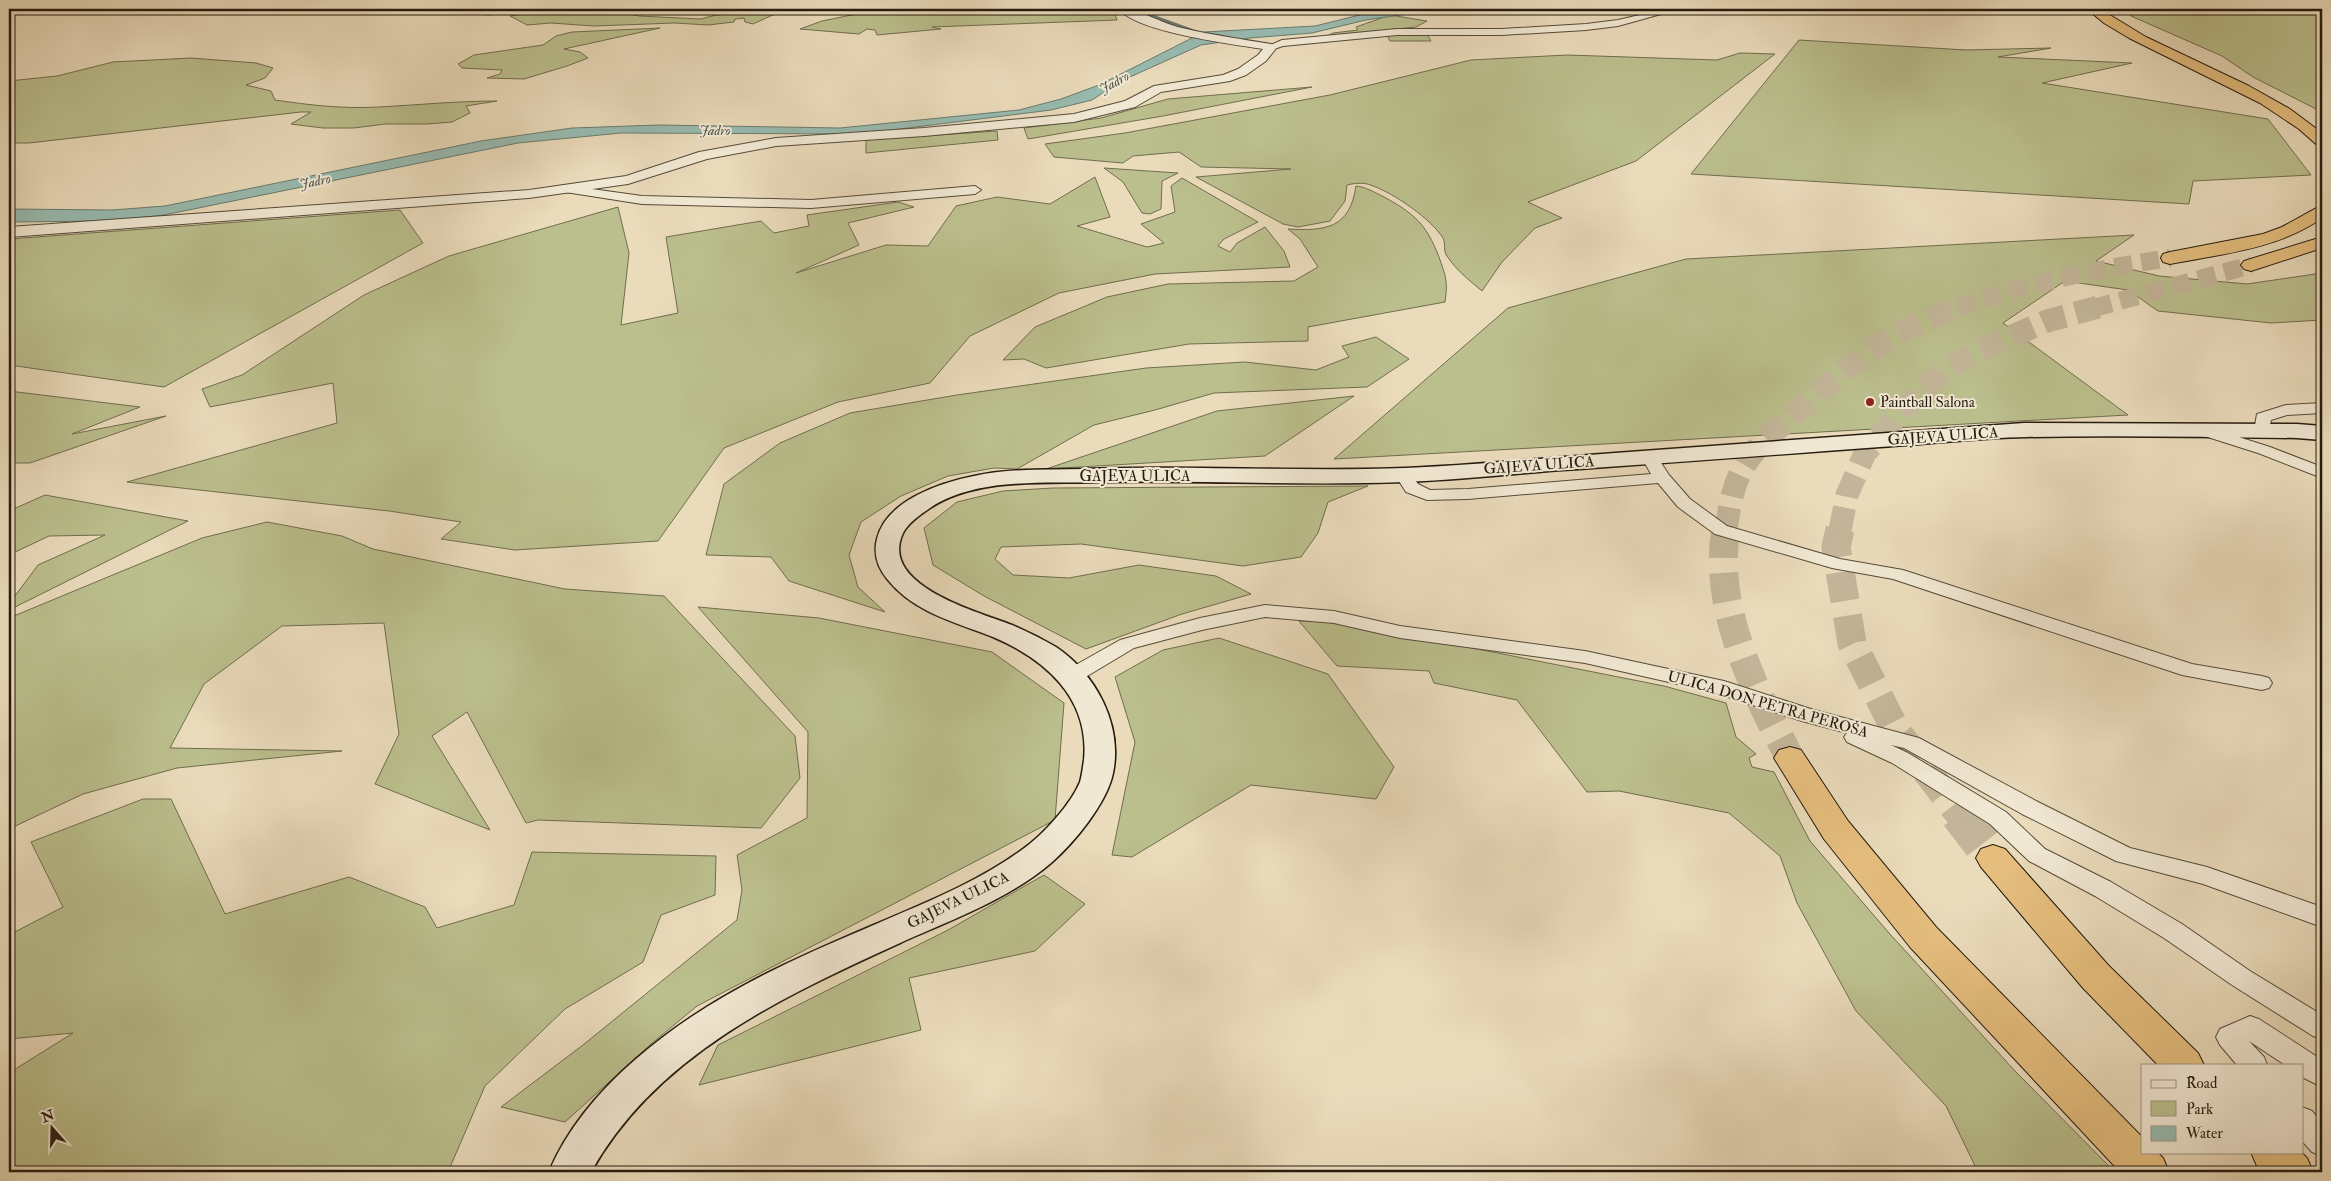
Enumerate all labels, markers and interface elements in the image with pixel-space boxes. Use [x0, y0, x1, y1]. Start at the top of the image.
water label: Jadro [1097, 67, 1132, 97]
water label: Jadro [699, 122, 731, 139]
water label: Jadro [298, 170, 332, 193]
place label: Paintball Salona [1880, 393, 1976, 412]
marker: Paintball Salona [1864, 396, 1876, 408]
street label: GAJEVA ULICA [1887, 423, 2000, 451]
street label: GAJEVA ULICA [1483, 452, 1596, 480]
street label: GAJEVA ULICA [1079, 467, 1191, 487]
street label: ULICA DON PETRA PEROŠA [1665, 665, 1871, 742]
street label: GAJEVA ULICA [904, 867, 1013, 934]
legend [2141, 1064, 2304, 1154]
text: Road [2186, 1074, 2218, 1093]
text: Park [2186, 1100, 2213, 1119]
north arrow [28, 1104, 78, 1154]
text: N [38, 1106, 57, 1127]
text: Water [2185, 1124, 2223, 1143]

